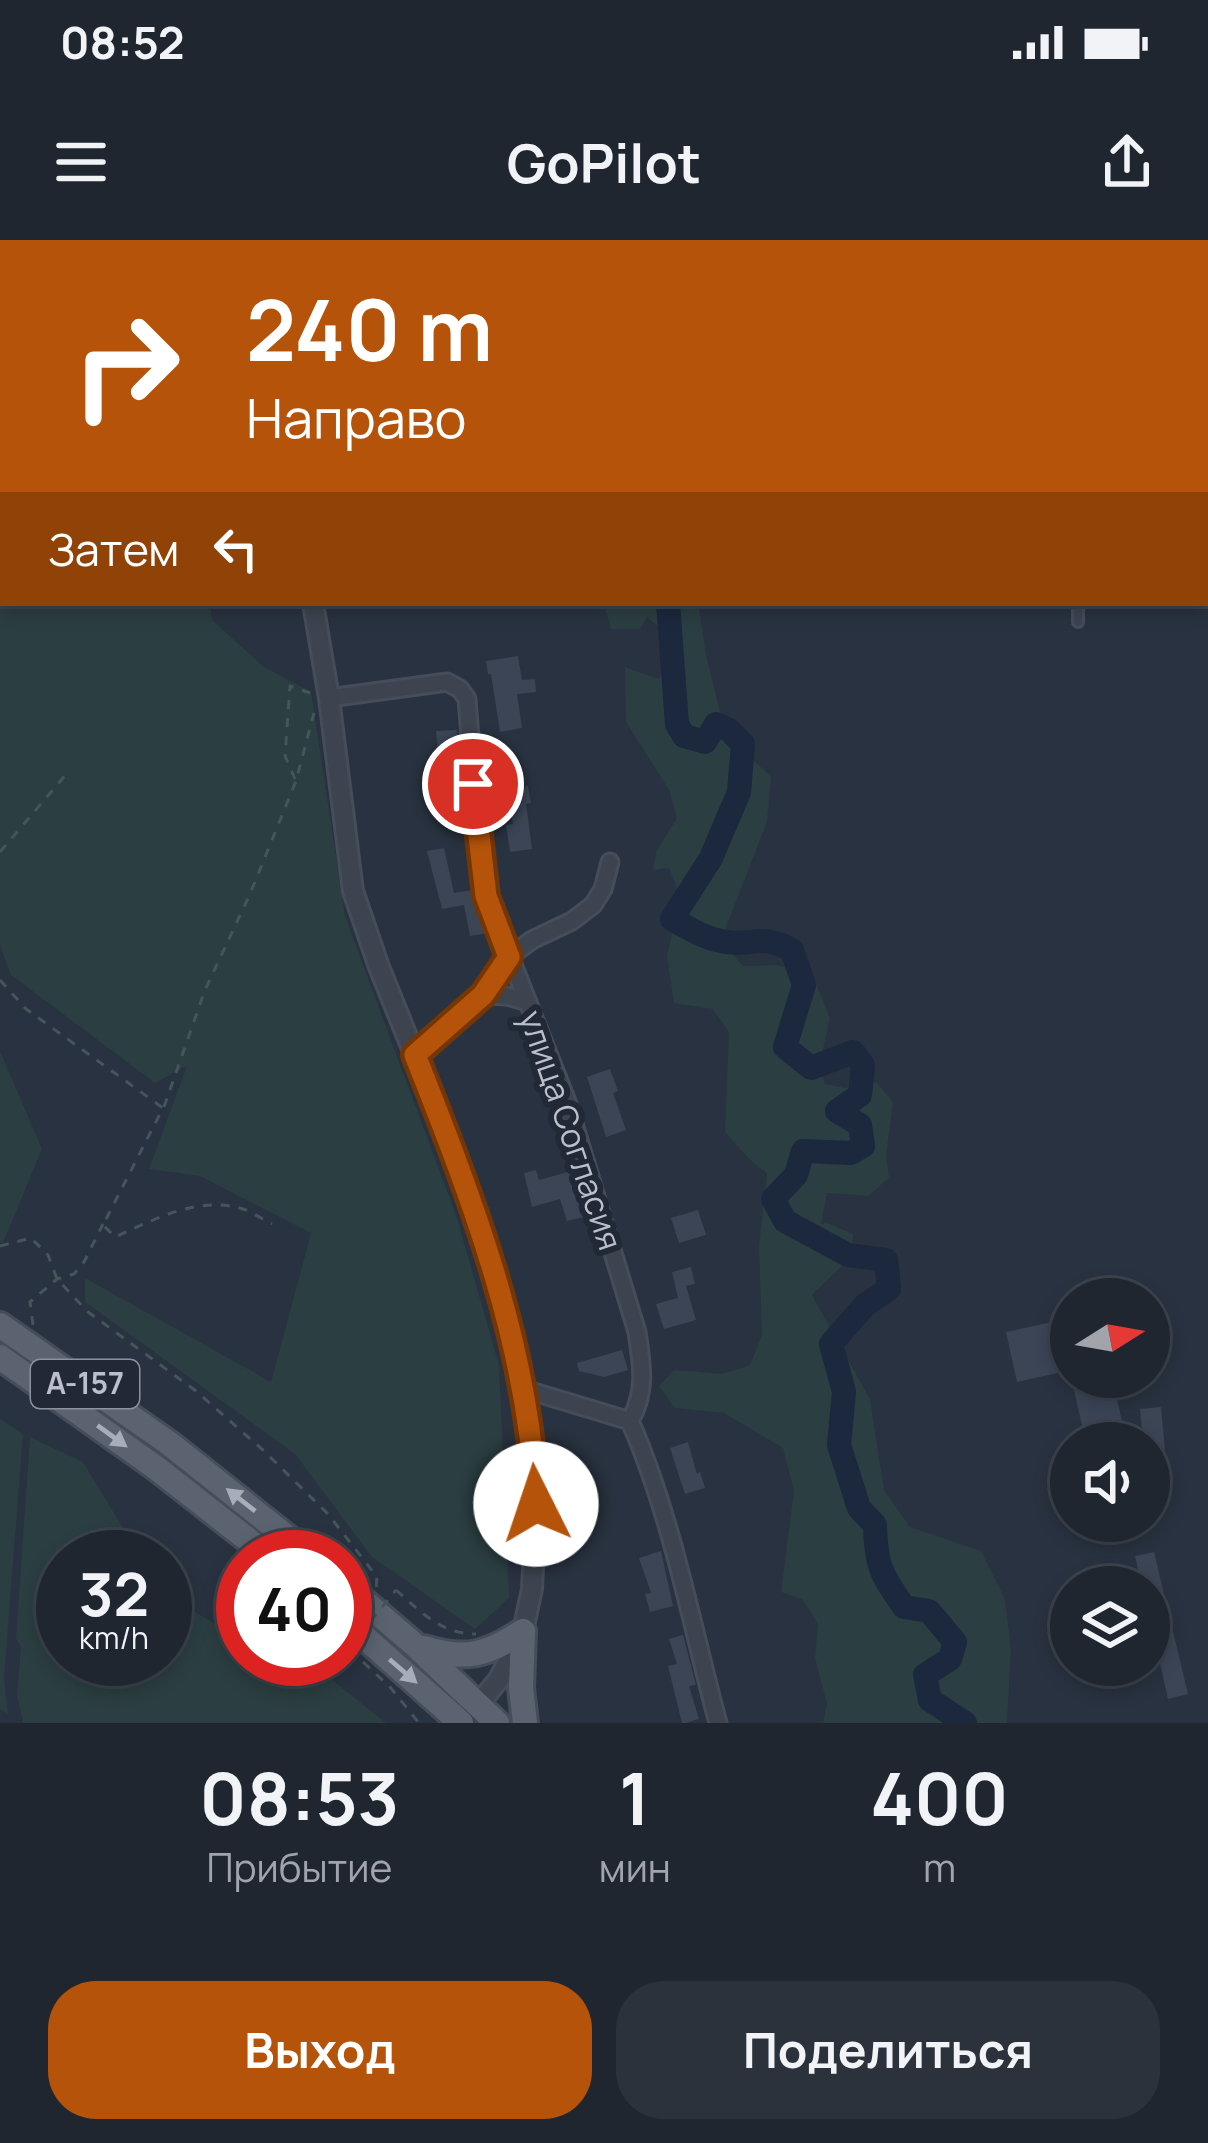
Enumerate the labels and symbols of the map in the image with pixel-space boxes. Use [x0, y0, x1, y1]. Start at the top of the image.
pin [422, 733, 524, 835]
street label: улица Согласия [509, 1004, 634, 1256]
north arrow [1050, 1278, 1170, 1398]
road number: А-157 [31, 1360, 139, 1408]
one-way arrow [96, 1424, 128, 1447]
position arrow [473, 1441, 599, 1567]
one-way arrow [225, 1488, 256, 1513]
speed limit sign: 40 [216, 1530, 372, 1686]
one-way arrow [388, 1657, 418, 1684]

